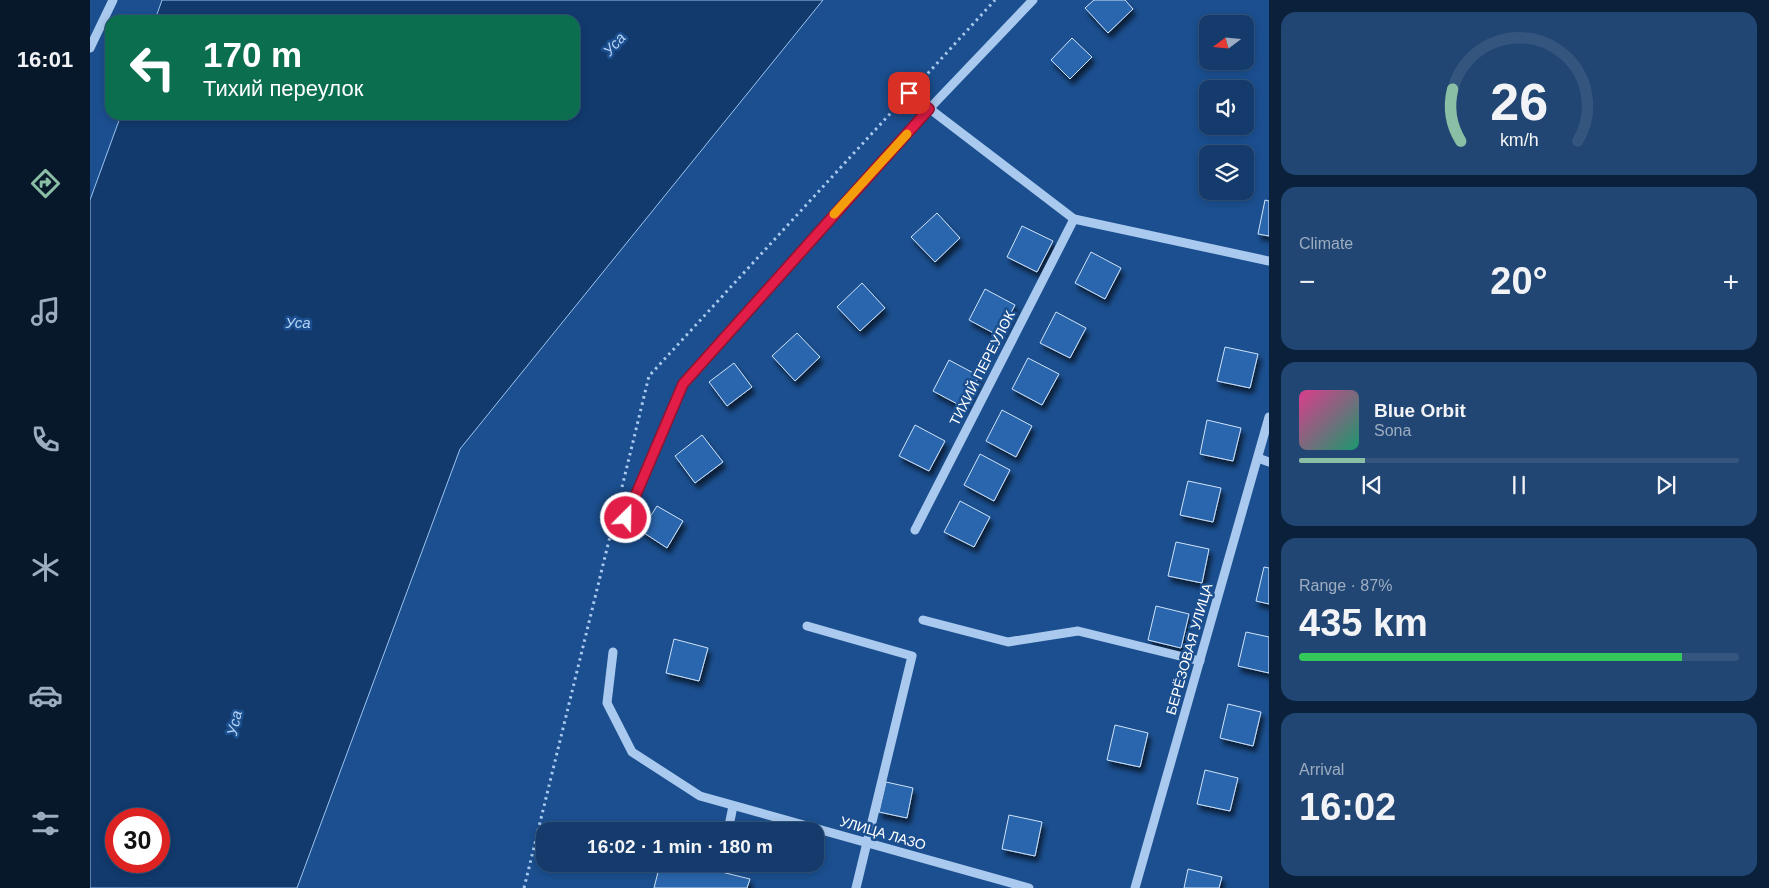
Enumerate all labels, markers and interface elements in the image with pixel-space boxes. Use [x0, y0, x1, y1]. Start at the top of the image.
north arrow [1199, 15, 1254, 70]
map controls [1199, 15, 1254, 200]
water label: Уса [599, 29, 629, 60]
icon: left [120, 35, 185, 100]
text: 170 m [203, 35, 302, 74]
text: 16:01 [17, 47, 73, 72]
pin [888, 72, 930, 114]
text: 26 [1490, 73, 1548, 131]
text: Тихий переулок [203, 76, 363, 101]
icon: arrive [895, 79, 923, 107]
button: sound [1199, 80, 1254, 135]
text: km/h [1500, 130, 1538, 150]
button: layers [1199, 145, 1254, 200]
icon: directions [28, 166, 63, 201]
text: Climate [1299, 235, 1353, 252]
text: 20° [1490, 260, 1548, 302]
text: − [1299, 266, 1315, 297]
text: + [1723, 266, 1739, 297]
icon: music [28, 294, 63, 329]
street label: ТИХИЙ ПЕРЕУЛОК [945, 307, 1018, 428]
water label: Уса [284, 314, 311, 331]
text: Blue Orbit [1374, 400, 1466, 421]
icon: phone [28, 422, 63, 457]
text: Sona [1374, 422, 1411, 439]
icon: previous [1358, 471, 1386, 499]
icon: pause [1505, 471, 1533, 499]
icon: next [1652, 471, 1680, 499]
position arrow [599, 491, 651, 543]
icon: climate [28, 550, 63, 585]
text: Range · 87% [1299, 577, 1392, 594]
street label: БЕРЁЗОВАЯ УЛИЦА [1163, 581, 1216, 717]
text: 435 km [1299, 602, 1428, 644]
icon: car [28, 678, 63, 713]
water label: Уса [223, 709, 245, 738]
text: Arrival [1299, 761, 1344, 778]
text: 16:02 [1299, 786, 1396, 828]
icon: filters [28, 806, 63, 841]
speed limit sign: 30 [105, 808, 170, 873]
street label: УЛИЦА ЛАЗО [838, 813, 928, 853]
text: 16:02 · 1 min · 180 m [587, 836, 773, 857]

